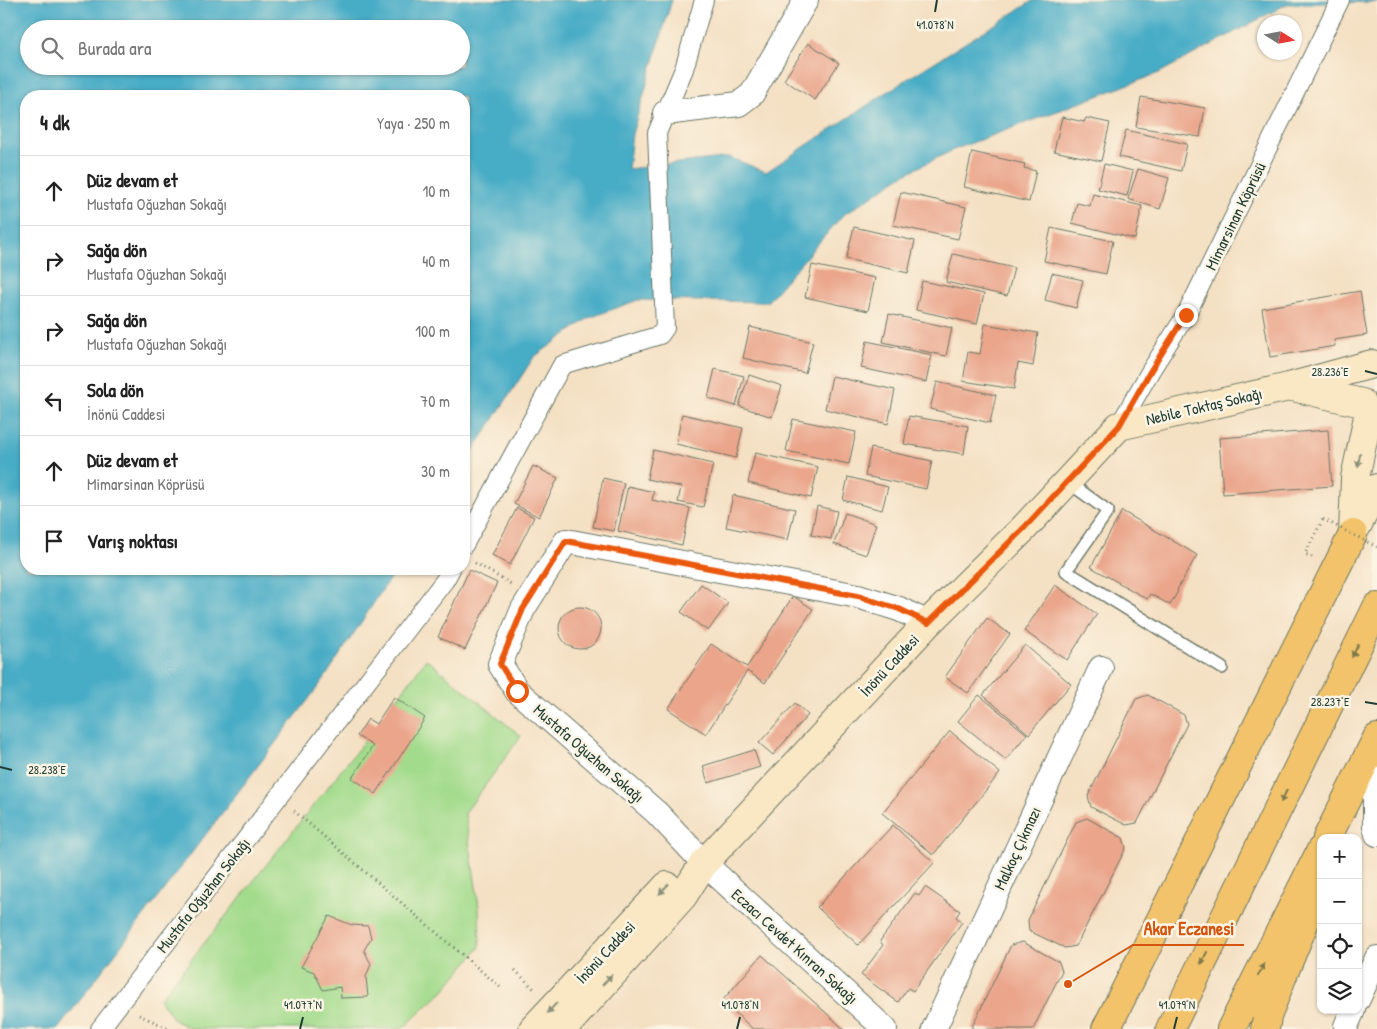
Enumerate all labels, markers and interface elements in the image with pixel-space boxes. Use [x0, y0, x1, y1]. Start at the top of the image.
north arrow [1257, 15, 1302, 60]
text: 41.078°N [916, 16, 954, 33]
search box [20, 20, 470, 75]
icon: search [38, 34, 66, 62]
text: Burada ara [78, 35, 151, 61]
text: 4 dk [40, 108, 70, 137]
text: Yaya · 250 m [377, 112, 450, 134]
street label: Mimarsinan Köprüsü [1199, 158, 1271, 274]
text: Düz devam et [87, 167, 178, 193]
icon: ahead [40, 177, 68, 205]
text: 10 m [422, 180, 450, 202]
text: Mustafa Oğuzhan Sokağı [87, 193, 227, 215]
text: Sağa dön [87, 237, 147, 263]
icon: right [40, 247, 68, 275]
text: 40 m [422, 250, 450, 272]
text: Mustafa Oğuzhan Sokağı [87, 263, 227, 285]
route end [1175, 304, 1198, 327]
text: Sağa dön [87, 307, 147, 333]
icon: right [40, 317, 68, 345]
text: 100 m [415, 320, 450, 342]
text: Mustafa Oğuzhan Sokağı [87, 333, 227, 355]
text: 28.236°E [1311, 363, 1349, 380]
text: Sola dön [87, 377, 144, 403]
street label: Nebile Toktaş Sokağı [1144, 382, 1264, 430]
icon: left [40, 387, 68, 415]
text: 70 m [420, 390, 450, 412]
text: İnönü Caddesi [87, 403, 165, 425]
text: Düz devam et [87, 447, 178, 473]
one-way arrow [1354, 452, 1362, 468]
icon: ahead [40, 457, 68, 485]
text: 30 m [421, 460, 450, 482]
text: Mimarsinan Köprüsü [87, 473, 204, 495]
icon: arrive [40, 527, 68, 555]
text: Varış noktası [87, 528, 178, 554]
street label: İnönü Caddesi [854, 629, 924, 701]
one-way arrow [1351, 643, 1360, 658]
route start [506, 680, 529, 703]
text: 28.237°E [1311, 693, 1350, 710]
street label: Mustafa Oğuzhan Sokağı [529, 699, 649, 807]
text: 28.238°E [28, 761, 67, 778]
one-way arrow [1279, 789, 1287, 803]
street label: Malkoç Çıkmazı [988, 803, 1046, 893]
street label: Mustafa Oğuzhan Sokağı [151, 833, 255, 957]
map controls [1317, 834, 1362, 1014]
button: + [1317, 834, 1362, 879]
button: − [1317, 879, 1362, 924]
one-way arrow [658, 883, 670, 895]
street label: Eczacı Cevdet Kınran Sokağı [727, 883, 863, 1009]
callout: Akar Eczanesi [1133, 912, 1244, 945]
street label: İnönü Caddesi [570, 916, 640, 988]
text: Akar Eczanesi [1144, 916, 1234, 941]
button: locate [1317, 924, 1362, 969]
one-way arrow [1200, 951, 1208, 965]
one-way arrow [1257, 963, 1265, 977]
button: layers [1317, 969, 1362, 1014]
one-way arrow [601, 974, 613, 986]
text: 41.077°N [284, 996, 322, 1013]
text: 41.078°N [721, 996, 759, 1013]
text: 41.079°N [1159, 996, 1195, 1013]
one-way arrow [546, 1002, 558, 1014]

